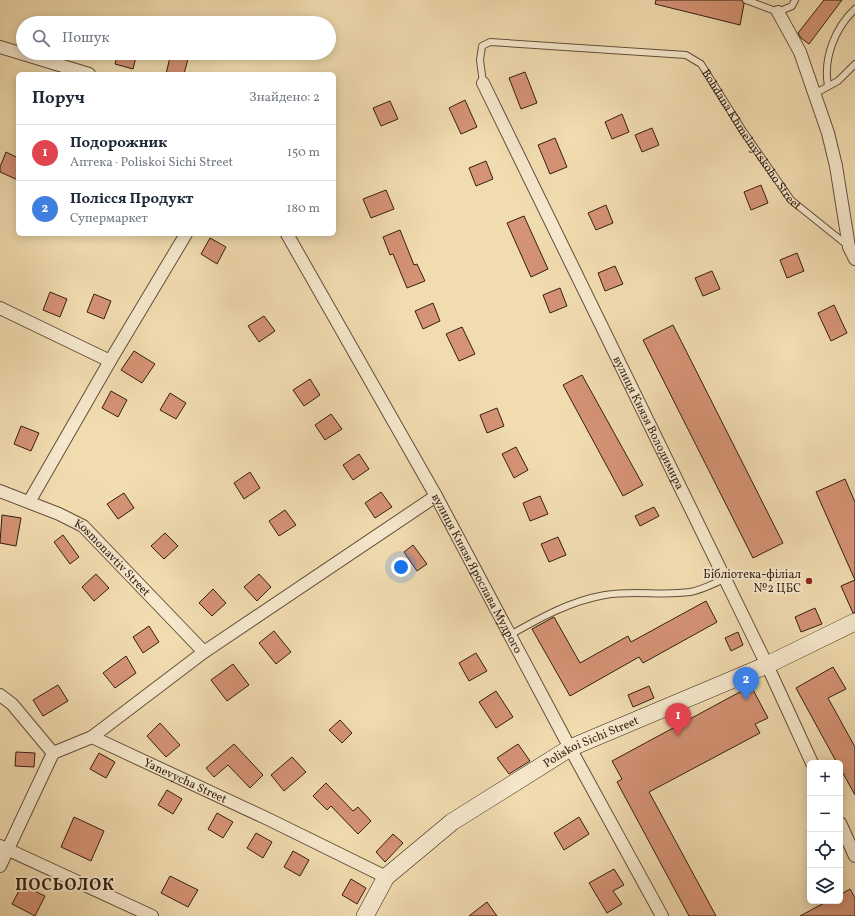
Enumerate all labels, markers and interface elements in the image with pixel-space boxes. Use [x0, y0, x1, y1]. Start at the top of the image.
search box [16, 16, 336, 60]
icon: search [30, 27, 52, 49]
text: Пошук [62, 28, 110, 49]
street label: Bohdana Khmelnytskoho Street [697, 66, 804, 214]
text: Поруч [32, 87, 85, 110]
text: Знайдено: 2 [249, 89, 320, 107]
text: Подорожник [70, 133, 167, 154]
text: 1 [42, 144, 48, 162]
text: 150 m [287, 144, 320, 162]
text: Аптека · Poliskoi Sichi Street [70, 154, 233, 172]
text: Полісся Продукт [70, 189, 194, 210]
text: 2 [42, 200, 48, 218]
text: 180 m [286, 200, 320, 218]
text: Супермаркет [70, 210, 148, 228]
street label: вулиця Князя Володимира [609, 354, 687, 493]
street label: вулиця Князя Ярослава Мудрого [427, 491, 525, 657]
street label: Kosmonavtiv Street [71, 516, 153, 600]
your location [391, 557, 411, 577]
place label: Бібліотека-філіал №2 ЦБС [703, 567, 801, 597]
marker: Бібліотека-філіал №2 ЦБС [804, 576, 814, 586]
pin: 2 [733, 667, 759, 700]
pin: 1 [665, 703, 691, 736]
street label: Poliskoi Sichi Street [540, 713, 641, 772]
street label: Yanevycha Street [141, 755, 229, 808]
map controls [807, 760, 843, 904]
button: + [807, 760, 843, 796]
button: − [807, 796, 843, 832]
button: locate [807, 832, 843, 868]
button: layers [807, 868, 843, 904]
district label: ПОСЬОЛОК [15, 875, 115, 897]

